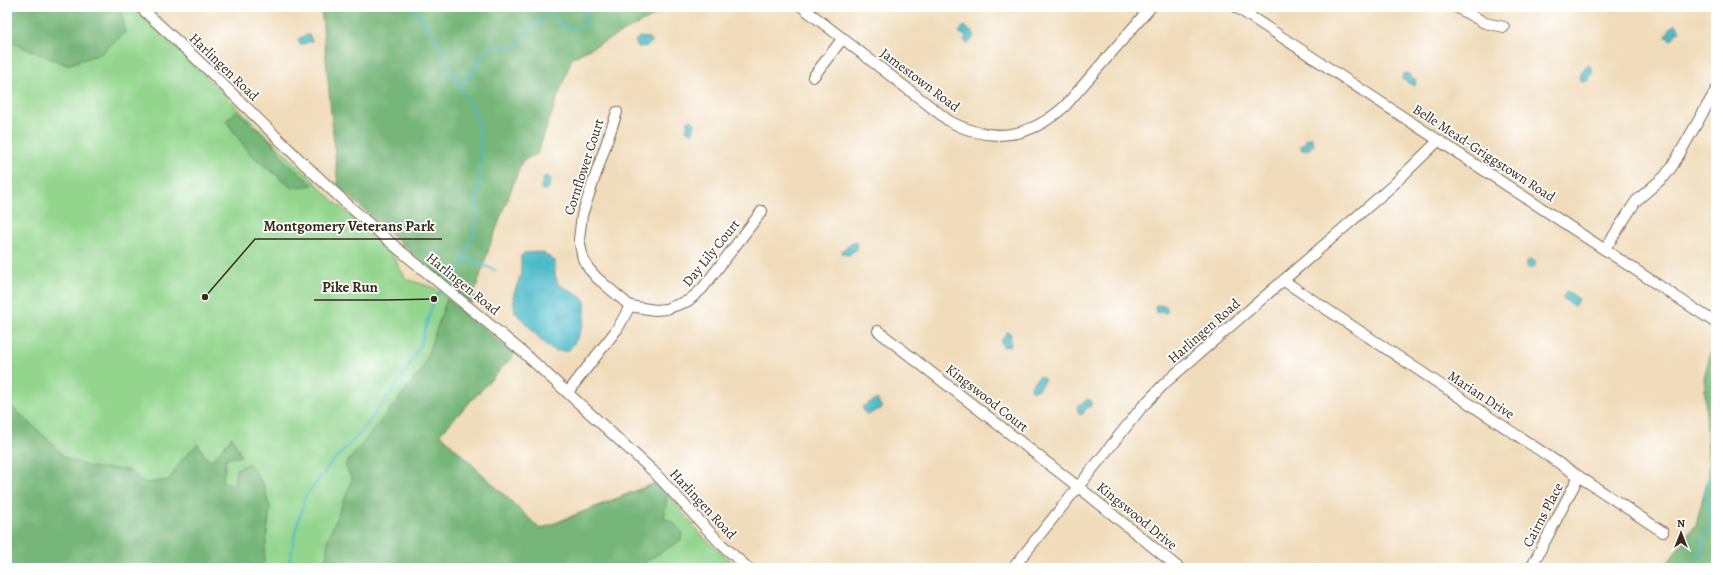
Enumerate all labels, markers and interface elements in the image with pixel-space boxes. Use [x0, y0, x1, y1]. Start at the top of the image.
street label: Harlingen Road [185, 29, 263, 105]
street label: Jamestown Road [876, 44, 964, 116]
street label: Belle Mead-Griggstown Road [1409, 100, 1559, 207]
street label: Cornflower Court [559, 116, 609, 218]
callout: Montgomery Veterans Park [255, 212, 442, 239]
street label: Day Lily Court [678, 215, 744, 291]
text: Montgomery Veterans Park [263, 216, 435, 236]
street label: Harlingen Road [422, 248, 504, 320]
callout: Pike Run [314, 273, 386, 300]
text: Pike Run [322, 277, 379, 297]
street label: Harlingen Road [1164, 294, 1245, 368]
street label: Kingswood Court [942, 360, 1033, 436]
street label: Marian Drive [1444, 366, 1518, 424]
street label: Harlingen Road [665, 465, 741, 544]
street label: Kingswood Drive [1093, 478, 1181, 554]
street label: Cairns Place [1518, 479, 1568, 551]
north arrow [1661, 513, 1701, 553]
text: N [1677, 516, 1685, 531]

